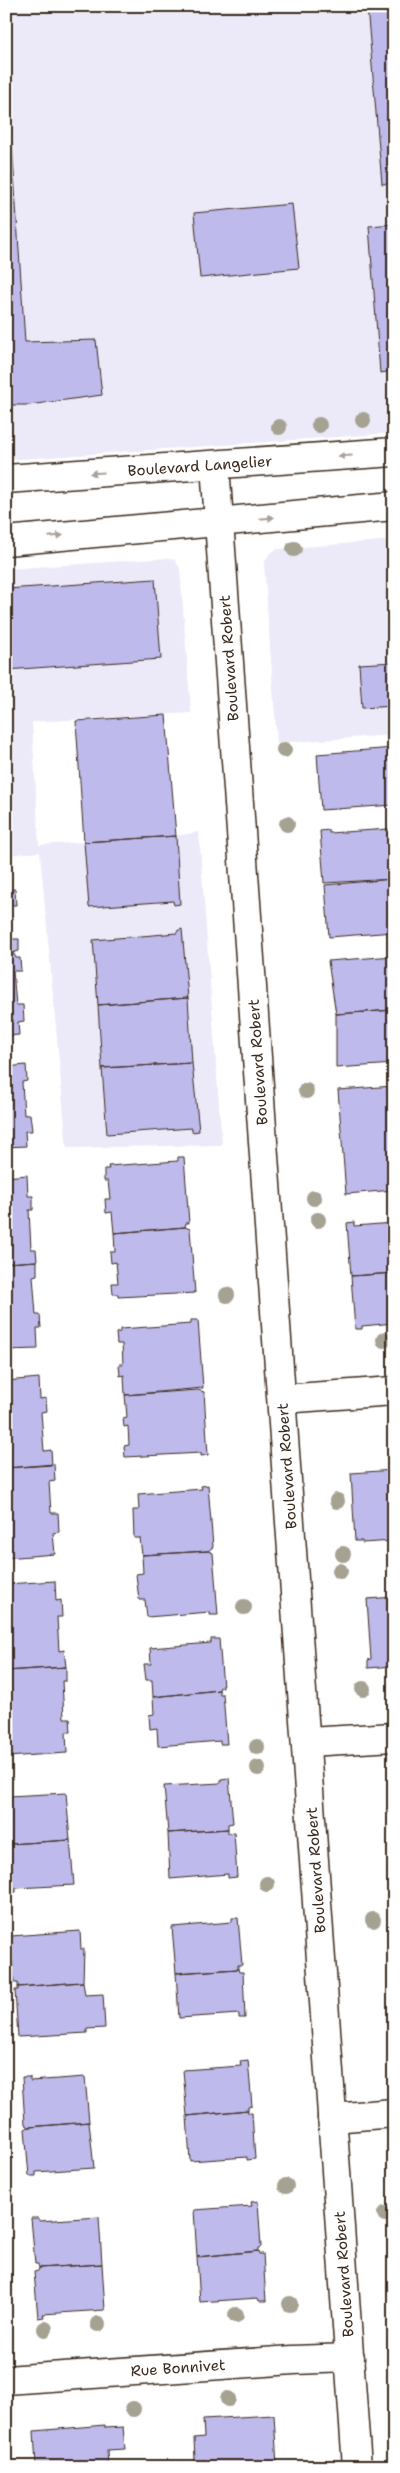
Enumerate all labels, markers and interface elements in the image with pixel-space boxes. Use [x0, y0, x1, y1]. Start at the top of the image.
street label: Boulevard Langelier [127, 451, 273, 481]
one-way arrow [337, 452, 353, 460]
one-way arrow [89, 469, 105, 477]
one-way arrow [260, 514, 276, 522]
one-way arrow [48, 532, 64, 540]
street label: Boulevard Robert [215, 594, 243, 722]
street label: Boulevard Robert [244, 998, 272, 1126]
street label: Boulevard Robert [273, 1402, 301, 1530]
street label: Boulevard Robert [302, 1806, 330, 1934]
street label: Boulevard Robert [330, 2210, 358, 2338]
street label: Rue Bonnivet [130, 2355, 226, 2381]

